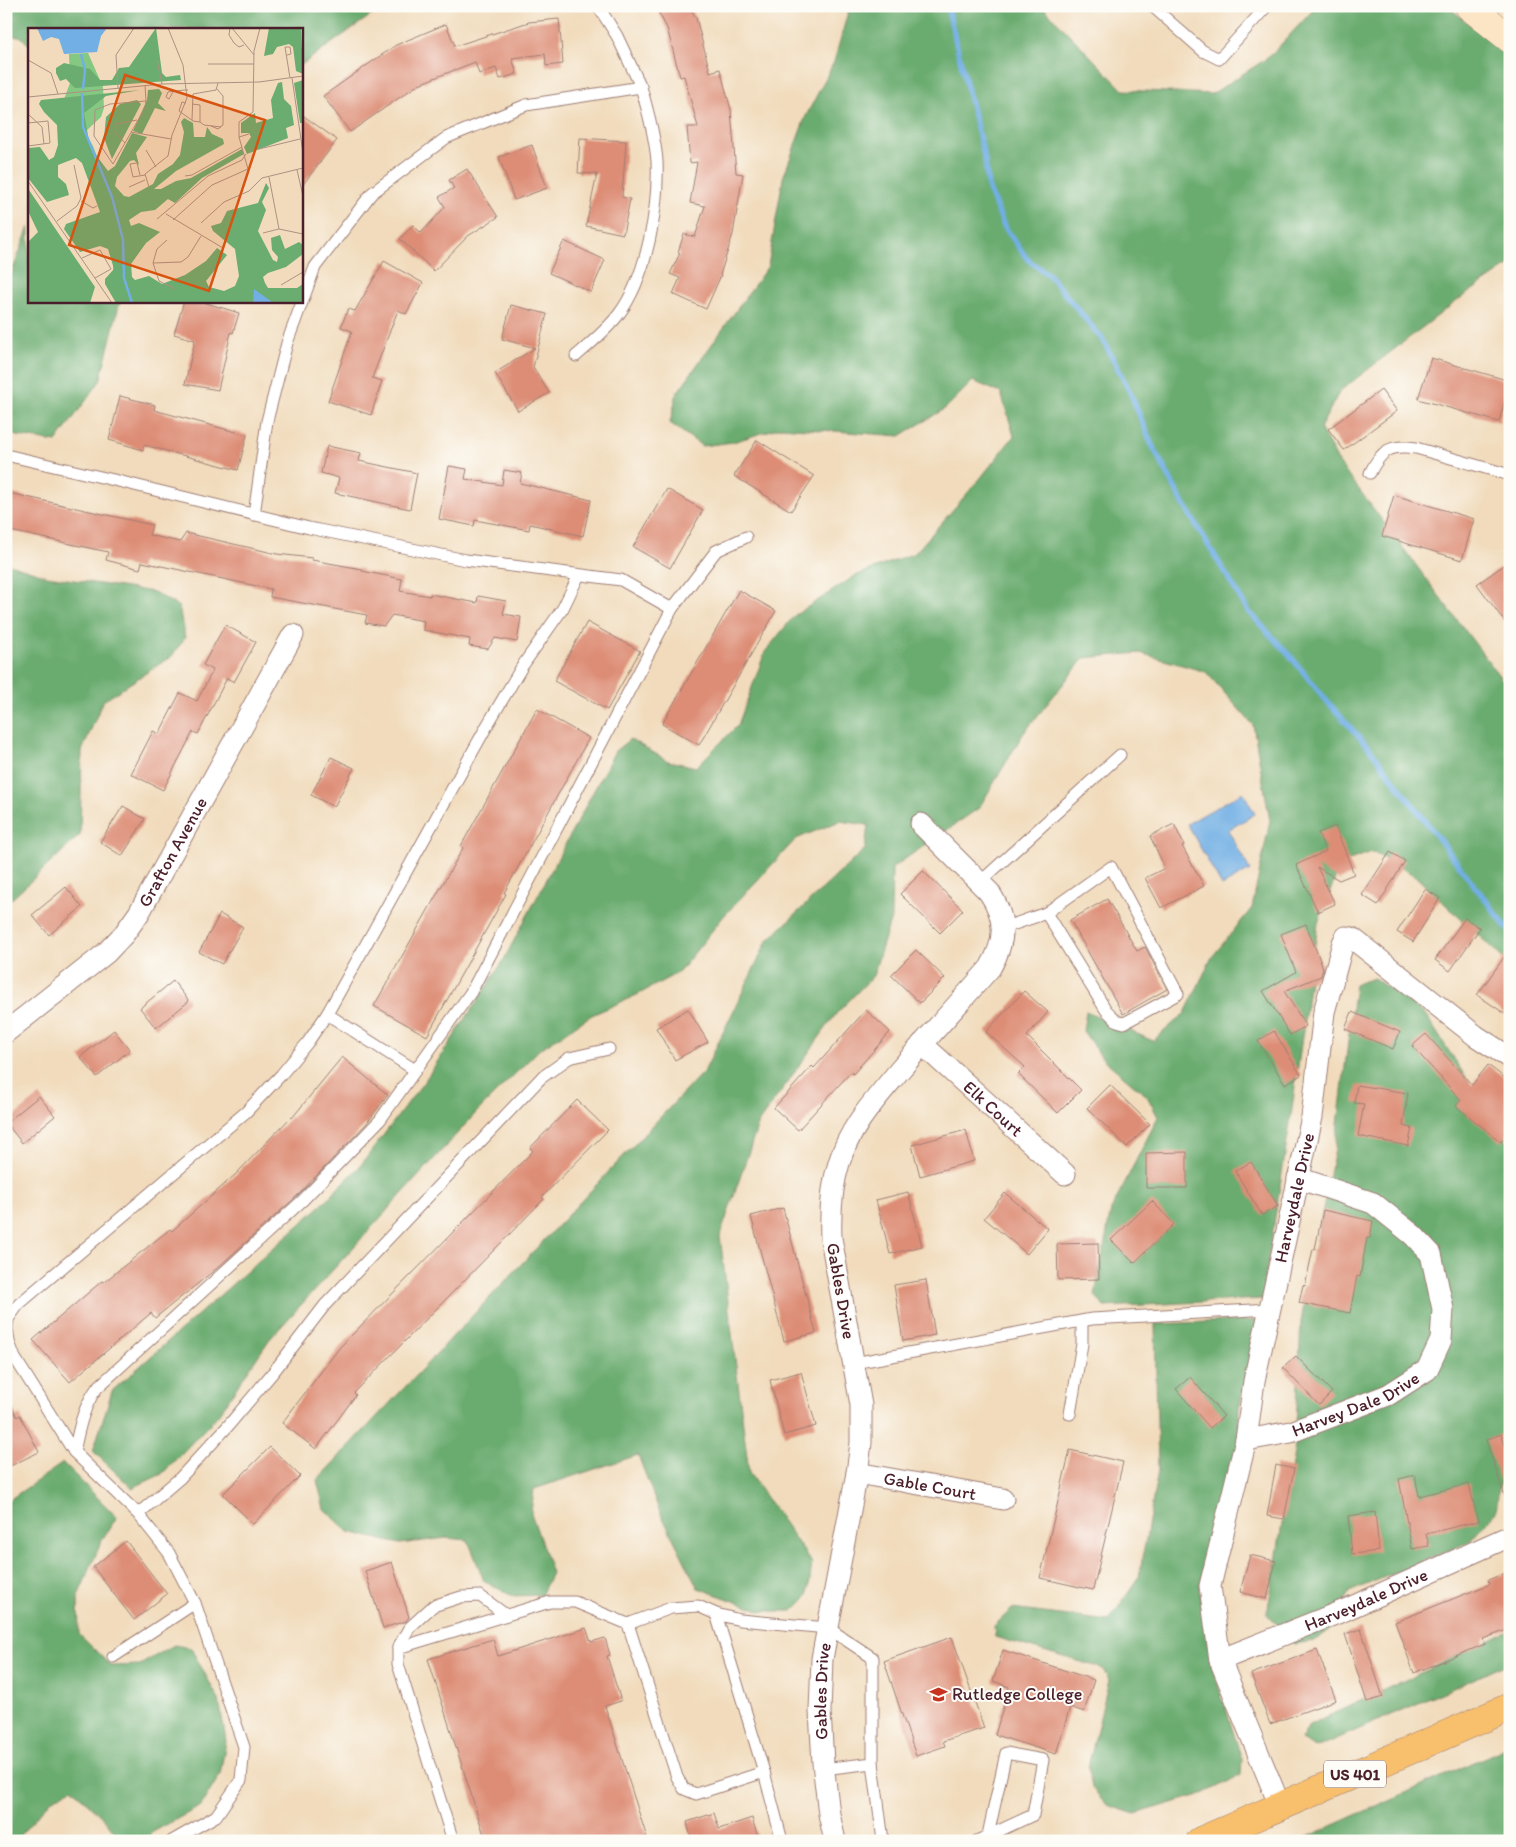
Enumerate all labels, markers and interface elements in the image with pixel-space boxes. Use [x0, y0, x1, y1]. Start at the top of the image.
inset map [28, 28, 302, 302]
street label: Grafton Avenue [133, 793, 212, 911]
street label: Elk Court [959, 1076, 1028, 1141]
street label: Harveydale Drive [1269, 1131, 1319, 1265]
street label: Gables Drive [822, 1241, 860, 1341]
street label: Harvey Dale Drive [1289, 1367, 1424, 1442]
street label: Gable Court [882, 1467, 978, 1505]
street label: Harveydale Drive [1301, 1563, 1431, 1636]
street label: Gables Drive [809, 1641, 836, 1740]
place label: Rutledge College [952, 1683, 1082, 1705]
school or university icon: Rutledge College [928, 1684, 948, 1704]
road number: US 401 [1324, 1760, 1386, 1788]

